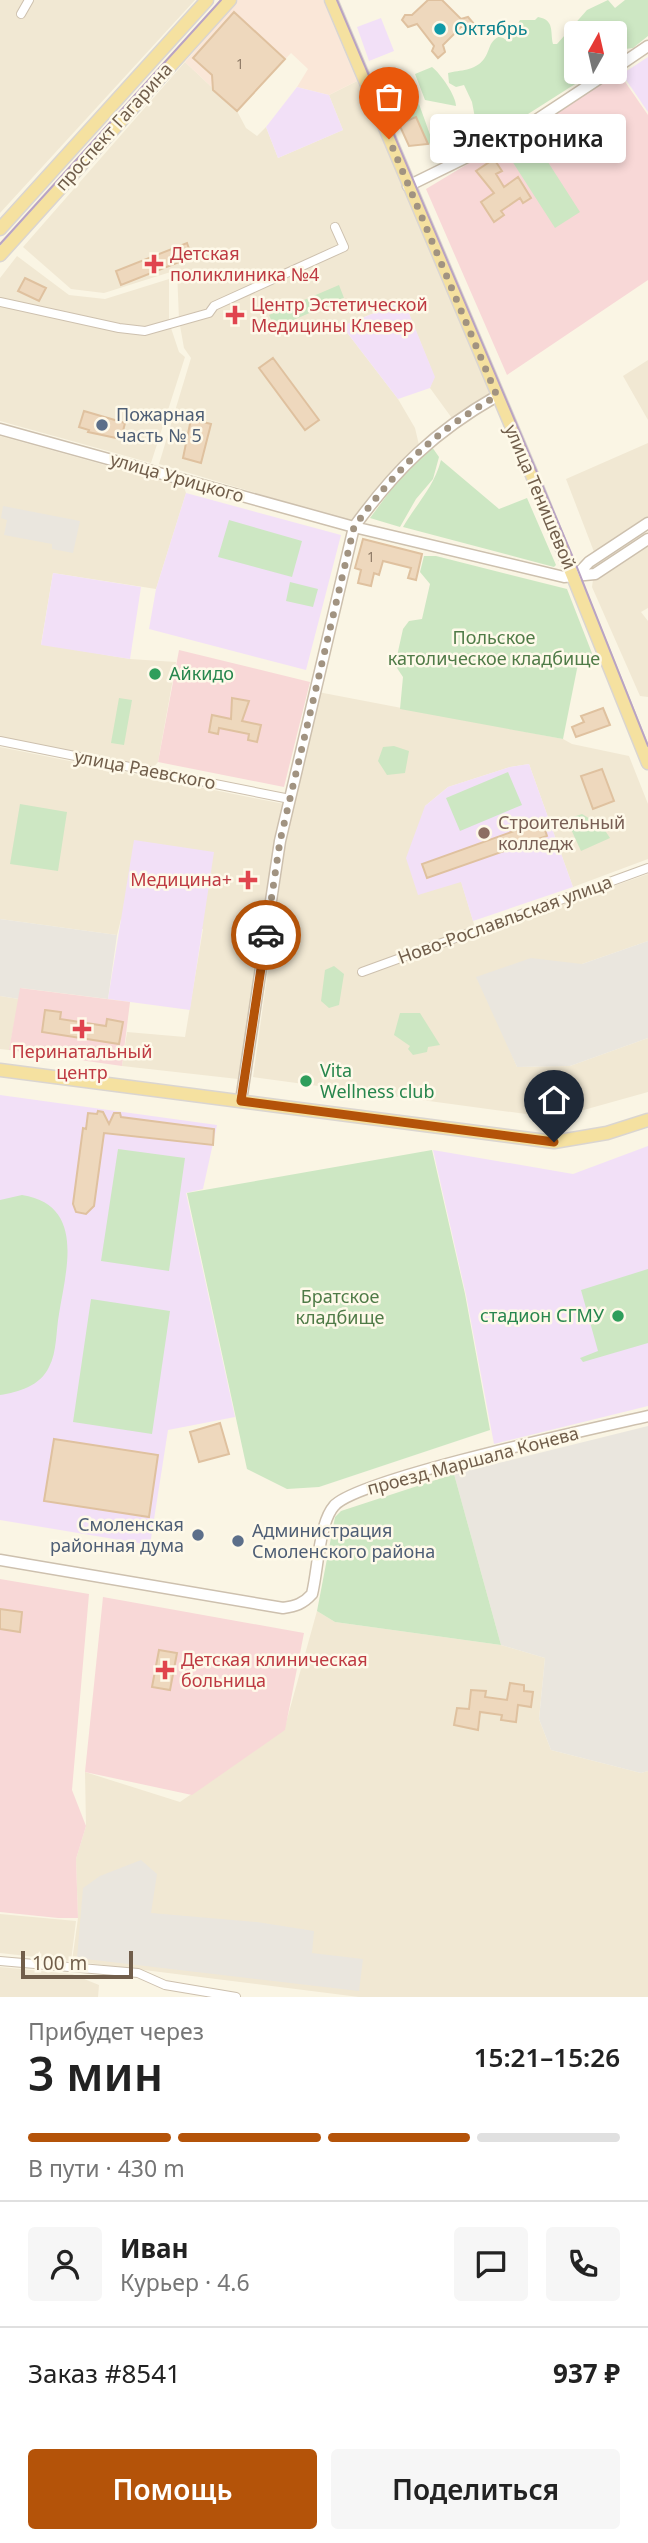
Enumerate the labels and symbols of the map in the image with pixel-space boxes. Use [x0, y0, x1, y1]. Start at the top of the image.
place label: Октябрь [454, 16, 528, 40]
marker: Октябрь [432, 21, 448, 37]
north arrow [564, 21, 626, 84]
house number: 1 [236, 54, 244, 73]
street label: проспект Гагарина [49, 57, 177, 195]
pin [359, 67, 419, 139]
callout: Электроника [431, 114, 627, 164]
place label: Детская поликлиника №4 [170, 241, 319, 286]
marker: Детская поликлиника №4 [144, 254, 164, 274]
place label: Центр Эстетической Медицины Клевер [251, 292, 428, 337]
marker: Центр Эстетической Медицины Клевер [225, 305, 245, 325]
place label: Пожарная часть № 5 [116, 402, 205, 447]
marker: Пожарная часть № 5 [94, 417, 110, 433]
street label: улица Тенишевой [500, 420, 582, 573]
street label: улица Урицкого [108, 446, 247, 508]
house number: 1 [367, 547, 375, 566]
park label: Польское католическое кладбище [388, 625, 600, 670]
place label: Айкидо [169, 661, 234, 685]
marker: Айкидо [147, 666, 163, 682]
street label: улица Раевского [73, 744, 218, 794]
place label: Строительный колледж [498, 810, 625, 855]
marker: Строительный колледж [476, 825, 492, 841]
place label: Медицина+ [130, 867, 232, 891]
street label: Ново-Рославльская улица [394, 869, 615, 969]
marker: Медицина+ [238, 870, 258, 890]
courier [231, 900, 301, 970]
marker: Перинатальный центр [72, 1019, 92, 1039]
place label: Перинатальный центр [12, 1039, 152, 1084]
place label: Vita Wellness club [320, 1058, 435, 1103]
pin [524, 1070, 584, 1142]
marker: Vita Wellness club [298, 1073, 314, 1089]
park label: Братское кладбище [295, 1284, 385, 1329]
place label: стадион СГМУ [480, 1303, 605, 1327]
marker: стадион СГМУ [610, 1308, 626, 1324]
street label: проезд Маршала Конева [364, 1420, 581, 1500]
place label: Смоленская районная дума [50, 1512, 184, 1557]
place label: Администрация Смоленского района [252, 1518, 435, 1563]
marker: Смоленская районная дума [190, 1527, 206, 1543]
marker: Администрация Смоленского района [230, 1533, 246, 1549]
place label: Детская клиническая больница [181, 1647, 368, 1692]
marker: Детская клиническая больница [155, 1660, 175, 1680]
scale bar [21, 1948, 133, 1980]

